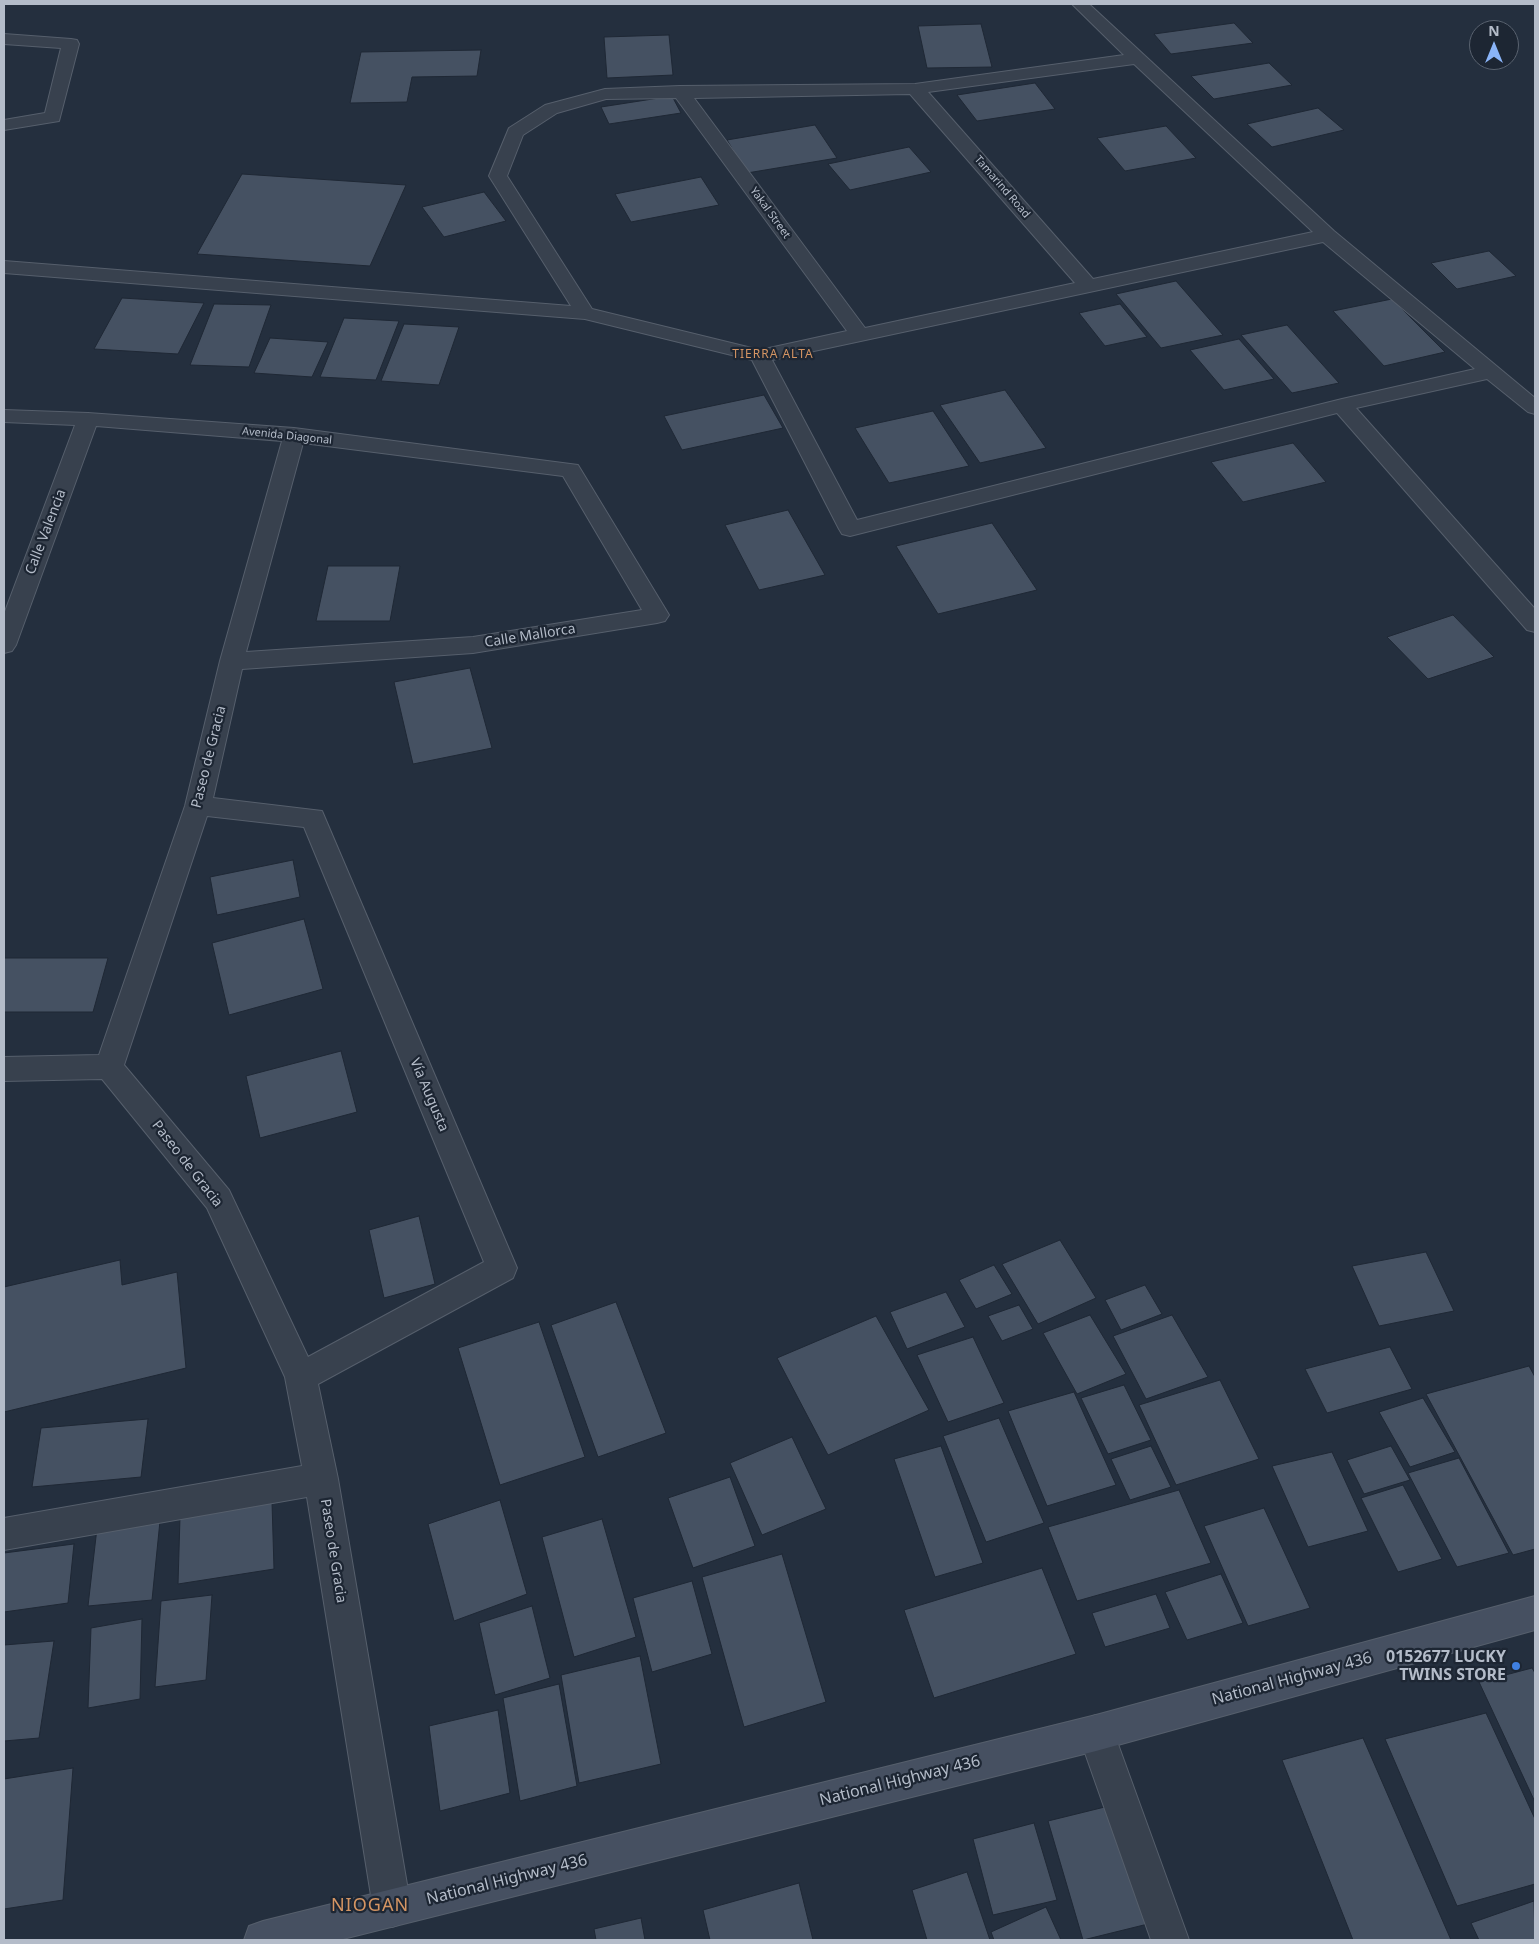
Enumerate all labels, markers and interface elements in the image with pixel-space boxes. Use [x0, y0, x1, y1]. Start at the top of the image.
north arrow [1469, 20, 1519, 70]
text: N [1488, 21, 1500, 40]
street label: Tamarind Road [971, 153, 1033, 221]
street label: Yakal Street [747, 185, 793, 241]
district label: TIERRA ALTA [731, 348, 815, 362]
street label: Avenida Diagonal [241, 425, 333, 447]
street label: Calle Valencia [22, 487, 70, 577]
street label: Calle Mallorca [483, 621, 577, 651]
street label: Paseo de Gracia [188, 704, 230, 810]
street label: Vía Augusta [406, 1056, 452, 1134]
street label: Paseo de Gracia [148, 1117, 226, 1211]
street label: Paseo de Gracia [316, 1498, 350, 1604]
place label: 0152677 LUCKY TWINS STORE [1386, 1647, 1506, 1685]
street label: National Highway 436 [1210, 1648, 1374, 1710]
marker: 0152677 LUCKY TWINS STORE [1510, 1660, 1522, 1672]
street label: National Highway 436 [818, 1752, 982, 1810]
street label: National Highway 436 [425, 1851, 589, 1909]
district label: NIOGAN [330, 1895, 410, 1917]

